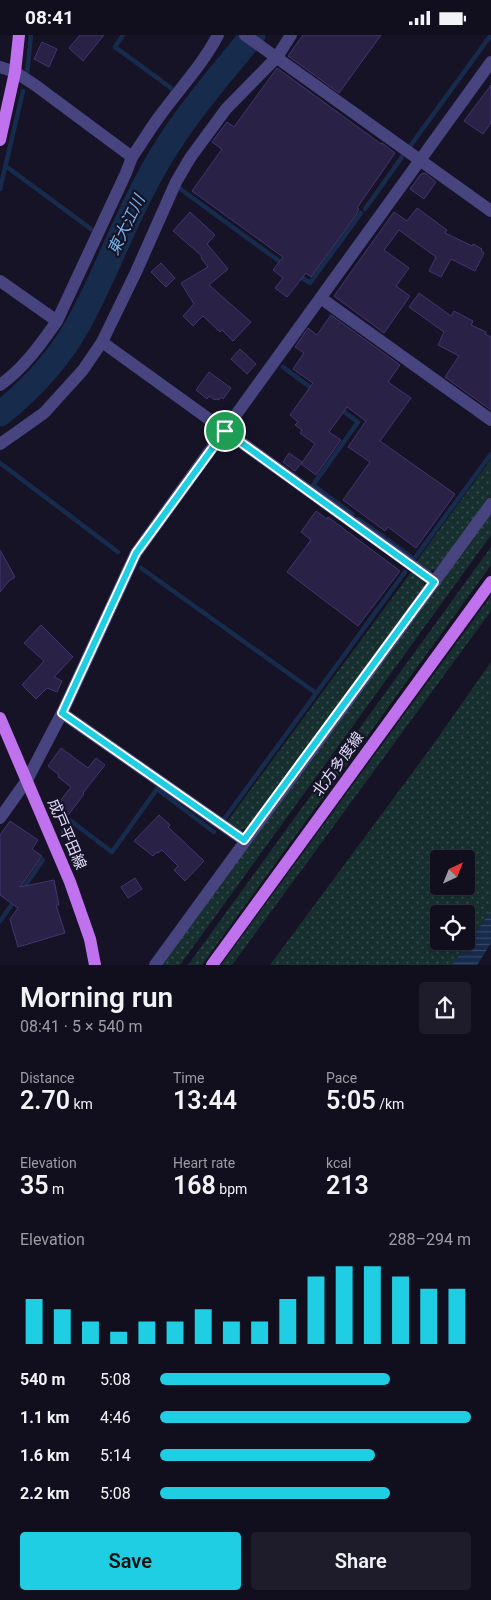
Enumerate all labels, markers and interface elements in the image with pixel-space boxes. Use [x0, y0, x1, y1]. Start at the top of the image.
text: 08:41 [25, 6, 74, 29]
water label: 東大江川 [103, 190, 149, 258]
pin [204, 410, 246, 452]
icon: arrive [211, 417, 239, 445]
street label: 北方多度線 [309, 728, 367, 800]
street label: 成戸平田線 [44, 796, 90, 872]
north arrow [430, 850, 475, 895]
map controls [430, 850, 475, 950]
button: locate [430, 905, 475, 950]
text: Morning run [20, 981, 173, 1014]
button: share [419, 982, 471, 1034]
text: 08:41 · 5 × 540 m [20, 1017, 142, 1036]
text: Distance [20, 1070, 75, 1086]
text: Time [173, 1070, 204, 1086]
text: Pace [326, 1070, 357, 1086]
text: 2.70 [20, 1086, 70, 1115]
text: 13:44 [173, 1086, 237, 1115]
text: 5:05 [326, 1086, 376, 1115]
text: km [70, 1096, 93, 1112]
text: /km [376, 1096, 404, 1112]
text: Elevation [20, 1155, 77, 1171]
text: Heart rate [173, 1155, 235, 1171]
text: kcal [326, 1155, 351, 1171]
text: 35 [20, 1171, 49, 1200]
text: 168 [173, 1171, 216, 1200]
text: 213 [326, 1171, 369, 1200]
text: m [49, 1181, 64, 1197]
text: bpm [216, 1181, 247, 1197]
text: Elevation [20, 1230, 85, 1249]
text: 288–294 m [389, 1230, 471, 1249]
text: 540 m [20, 1370, 65, 1389]
text: 5:08 [100, 1370, 131, 1389]
text: 1.1 km [20, 1408, 69, 1427]
text: 4:46 [100, 1408, 131, 1427]
text: 1.6 km [20, 1446, 69, 1465]
text: 5:14 [100, 1446, 131, 1465]
text: 2.2 km [20, 1484, 69, 1503]
text: 5:08 [100, 1484, 131, 1503]
button: Save [20, 1532, 241, 1590]
button: Share [251, 1532, 471, 1590]

